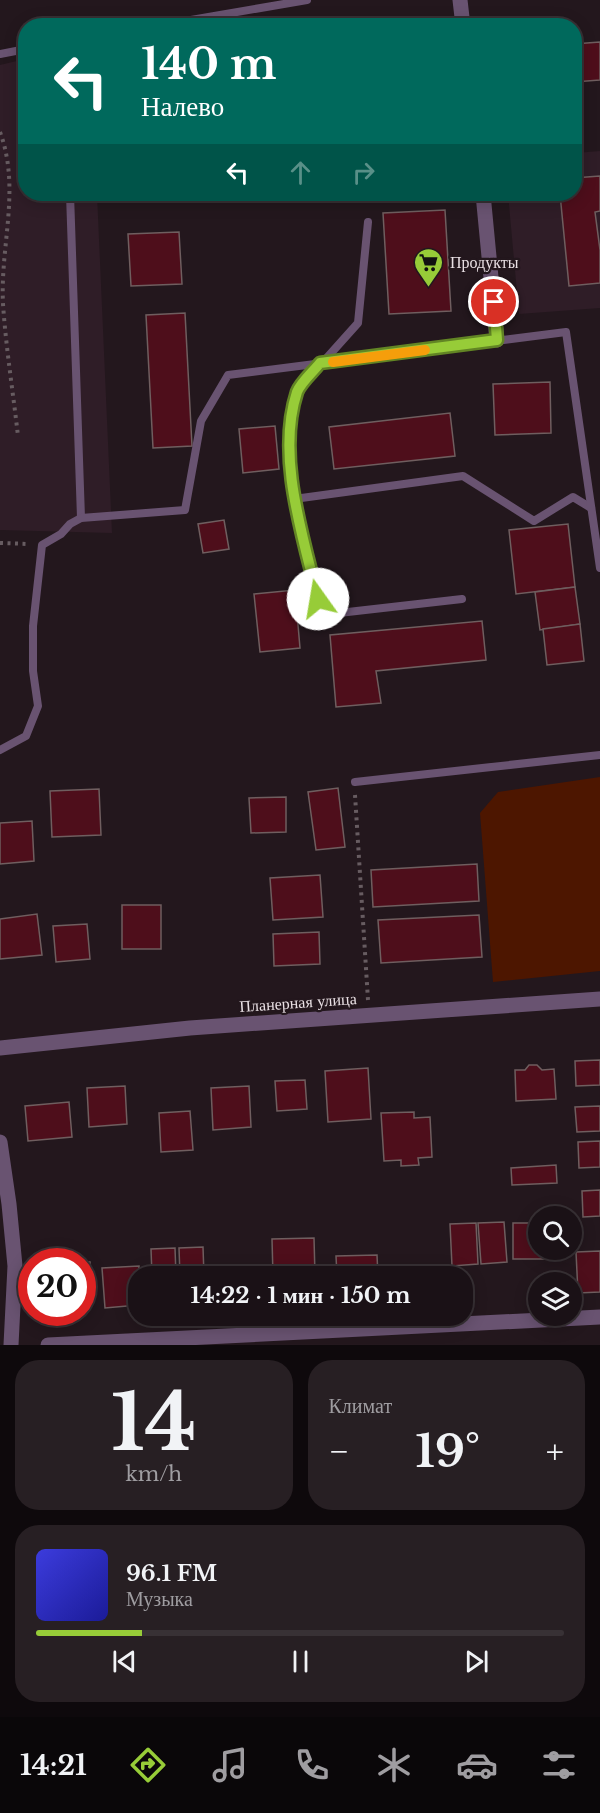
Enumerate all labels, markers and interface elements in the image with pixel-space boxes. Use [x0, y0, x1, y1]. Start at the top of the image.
text: 140 m [141, 38, 277, 90]
icon: left [42, 42, 120, 120]
text: Налево [141, 90, 224, 123]
icon: left [221, 156, 254, 189]
icon: ahead [284, 156, 317, 189]
icon: right [347, 156, 380, 189]
supermarket icon: Продукты [413, 246, 445, 288]
place label: Продукты [450, 252, 519, 272]
pin [468, 276, 519, 327]
icon: arrive [477, 285, 510, 318]
position arrow [286, 567, 350, 631]
street label: Планерная улица [239, 988, 357, 1016]
map controls [528, 1206, 582, 1326]
button: search [528, 1206, 582, 1260]
speed limit sign: 20 [18, 1248, 96, 1326]
button: layers [528, 1272, 582, 1326]
text: 14:22 · 1 мин · 150 m [190, 1282, 411, 1309]
text: 14 [111, 1374, 197, 1471]
text: Климат [329, 1394, 392, 1418]
text: 19° [415, 1423, 480, 1479]
text: − [329, 1431, 349, 1472]
text: + [546, 1431, 564, 1472]
text: km/h [125, 1462, 182, 1486]
text: 96.1 FM [126, 1560, 217, 1587]
text: Музыка [126, 1587, 193, 1611]
icon: previous [108, 1645, 141, 1678]
icon: pause [284, 1645, 317, 1678]
icon: next [460, 1645, 493, 1678]
icon: directions [127, 1744, 169, 1786]
icon: music [209, 1744, 251, 1786]
icon: phone [291, 1744, 333, 1786]
icon: climate [373, 1744, 415, 1786]
icon: car [456, 1744, 498, 1786]
icon: filters [538, 1744, 580, 1786]
text: 14:21 [20, 1749, 87, 1782]

